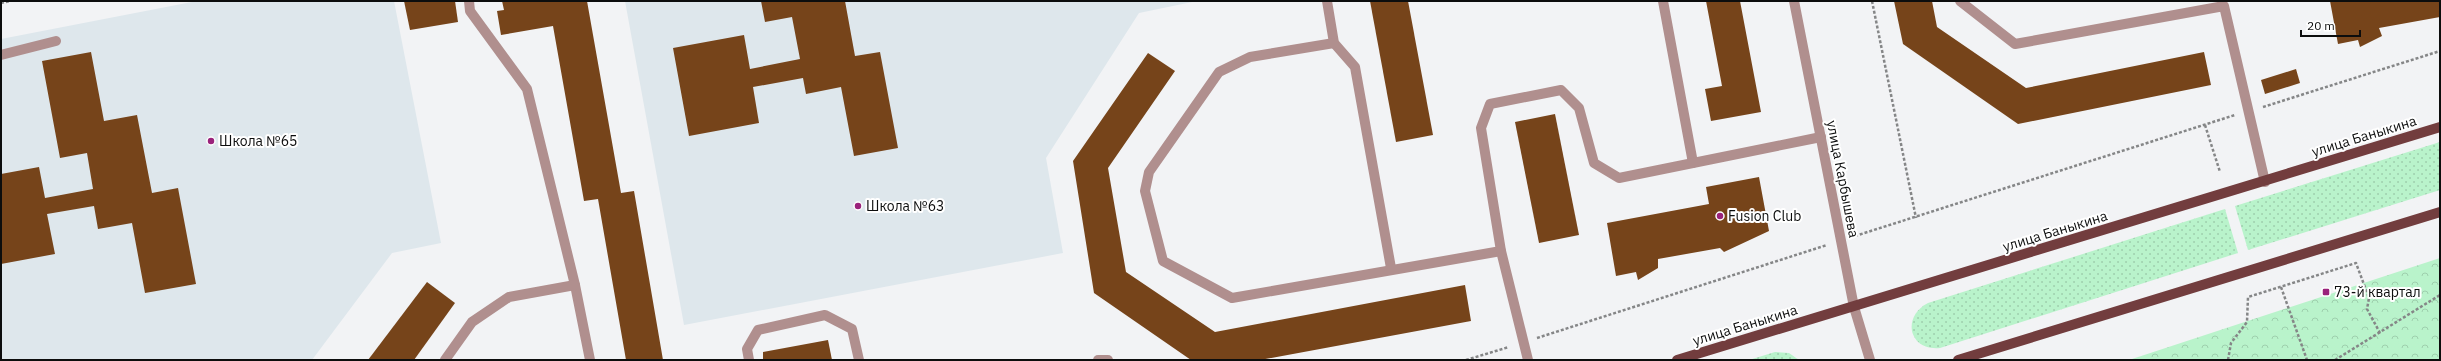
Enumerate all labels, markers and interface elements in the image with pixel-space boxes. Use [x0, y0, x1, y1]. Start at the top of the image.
scale bar [2301, 12, 2360, 38]
text: 20 m [2307, 18, 2335, 33]
street label: улица Баныкина [2309, 111, 2419, 160]
street label: улица Карбышева [1823, 119, 1863, 240]
place label: Школа №65 [219, 132, 298, 150]
marker: Школа №65 [206, 136, 216, 146]
place label: Школа №63 [866, 197, 945, 215]
marker: Школа №63 [853, 201, 863, 211]
street label: улица Баныкина [2000, 206, 2110, 255]
place label: Fusion Club [1728, 207, 1801, 225]
marker: Fusion Club [1715, 211, 1725, 221]
place label: 73-й квартал [2334, 283, 2421, 301]
marker: 73-й квартал [2321, 287, 2331, 297]
street label: улица Баныкина [1690, 300, 1800, 349]

